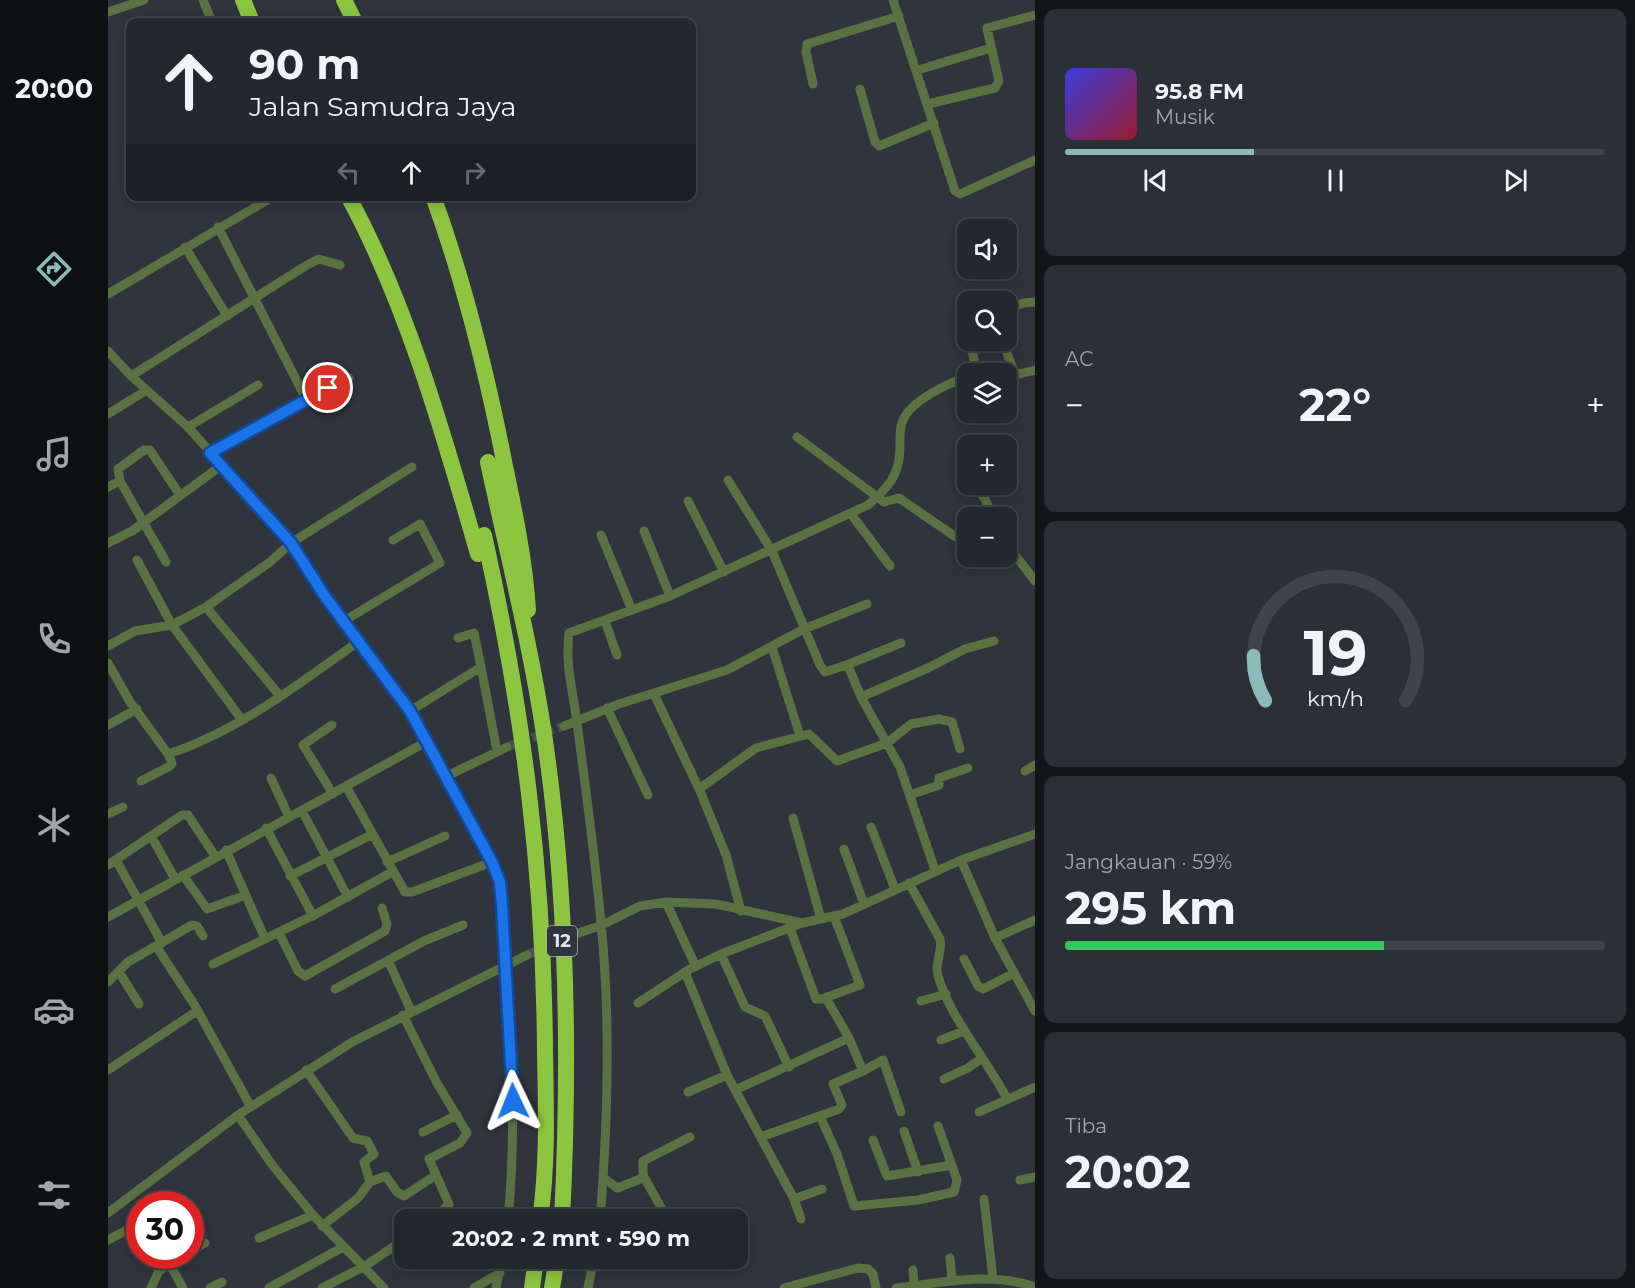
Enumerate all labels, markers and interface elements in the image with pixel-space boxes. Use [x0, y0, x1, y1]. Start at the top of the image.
text: 90 m [249, 38, 360, 90]
icon: ahead [150, 42, 228, 120]
text: 20:00 [15, 72, 93, 105]
text: 95.8 FM [1155, 78, 1244, 105]
text: Jalan Samudra Jaya [249, 90, 516, 123]
text: Musik [1155, 105, 1215, 129]
icon: left [332, 156, 365, 189]
icon: ahead [395, 156, 428, 189]
icon: right [458, 156, 491, 189]
icon: previous [1139, 164, 1172, 197]
icon: pause [1319, 164, 1352, 197]
icon: next [1499, 164, 1532, 197]
map controls [957, 219, 1017, 567]
button: sound [957, 219, 1017, 279]
icon: directions [33, 248, 75, 290]
button: search [957, 291, 1017, 351]
text: AC [1065, 347, 1093, 371]
pin [302, 362, 353, 413]
button: layers [957, 363, 1017, 423]
icon: arrive [311, 371, 344, 404]
text: 22° [1299, 377, 1371, 432]
text: − [1065, 385, 1084, 425]
text: + [1586, 385, 1605, 425]
icon: music [33, 433, 75, 475]
button: + [957, 435, 1017, 495]
button: − [957, 507, 1017, 567]
text: 19 [1303, 615, 1367, 691]
icon: phone [33, 618, 75, 660]
text: km/h [1306, 685, 1364, 711]
icon: climate [33, 804, 75, 846]
text: Jangkauan · 59% [1065, 850, 1232, 874]
text: 295 km [1065, 880, 1236, 935]
road number: 12 [547, 926, 577, 956]
icon: car [33, 989, 75, 1031]
position arrow [481, 1069, 545, 1133]
text: Tiba [1065, 1114, 1107, 1138]
text: 20:02 [1065, 1144, 1191, 1199]
icon: filters [33, 1174, 75, 1216]
speed limit sign: 30 [126, 1191, 204, 1269]
text: 20:02 · 2 mnt · 590 m [452, 1225, 690, 1252]

